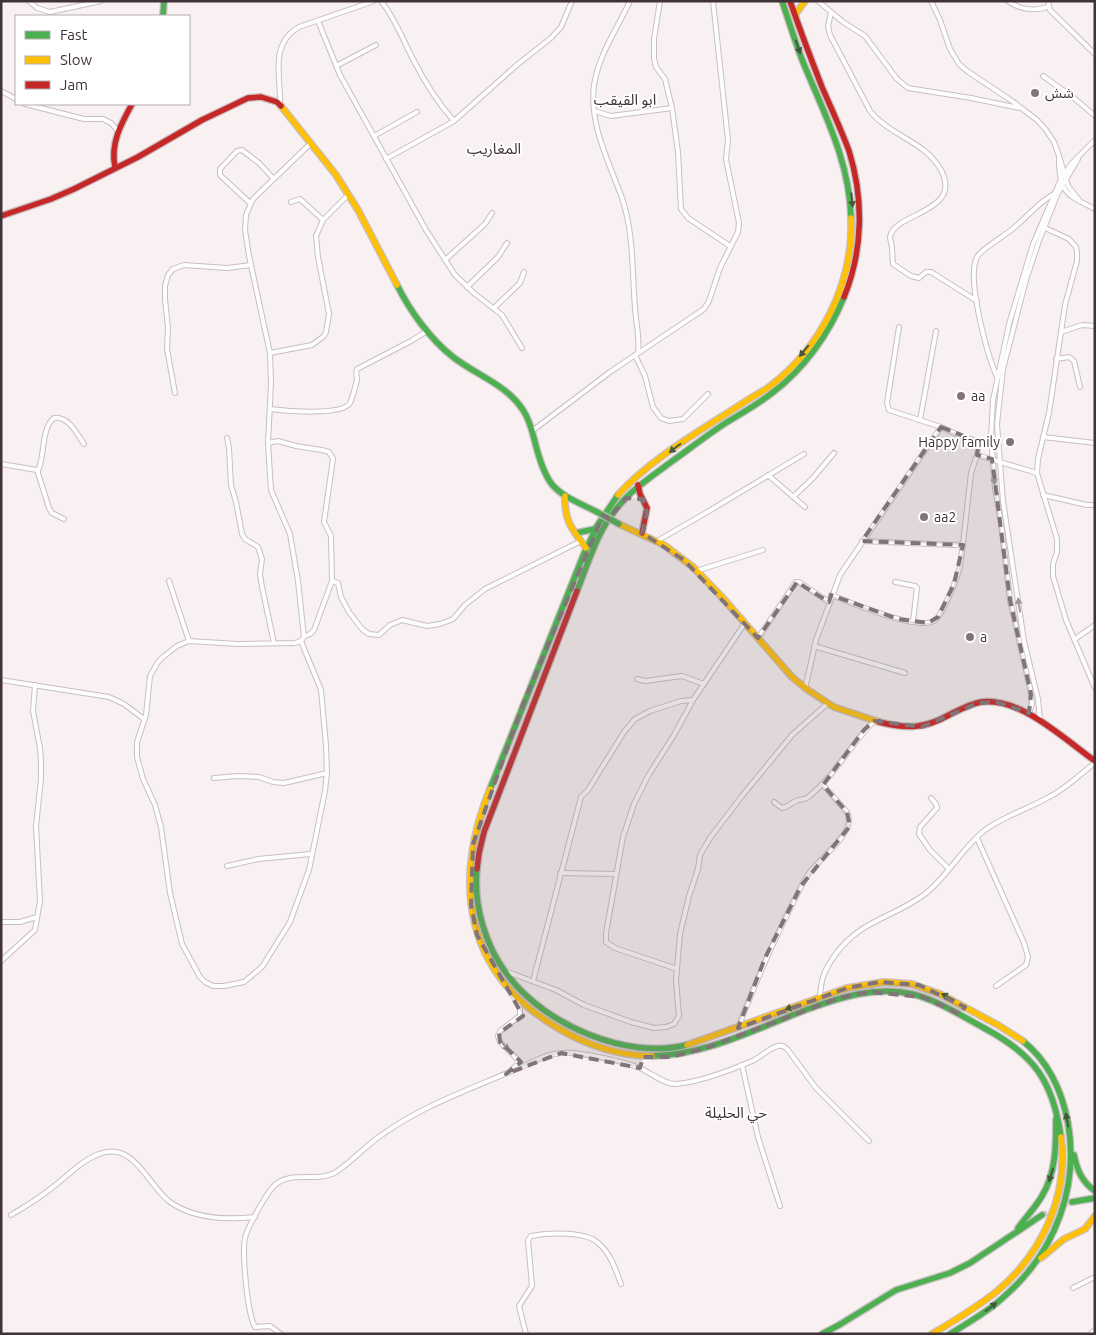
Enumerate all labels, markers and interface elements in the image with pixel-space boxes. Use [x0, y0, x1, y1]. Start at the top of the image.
legend [15, 15, 190, 105]
text: Fast [60, 26, 88, 43]
one-way arrow [795, 40, 802, 55]
text: Slow [60, 51, 93, 68]
text: Jam [60, 76, 88, 93]
place label: شش [1045, 85, 1074, 102]
marker: شش [1029, 87, 1041, 99]
district label: ابو القيقب [594, 91, 656, 109]
district label: المغاريب [467, 140, 521, 158]
one-way arrow [848, 193, 856, 209]
one-way arrow [799, 345, 810, 358]
place label: aa [971, 388, 985, 404]
marker: aa [955, 390, 967, 402]
place label: Happy family [918, 434, 1000, 450]
marker: Happy family [1004, 436, 1016, 448]
one-way arrow [668, 443, 682, 453]
one-way arrow [990, 470, 998, 486]
place label: aa2 [934, 509, 956, 525]
marker: aa2 [918, 511, 930, 523]
one-way arrow [1014, 596, 1022, 612]
place label: a [980, 629, 987, 645]
marker: a [964, 631, 976, 643]
one-way arrow [940, 993, 955, 1001]
one-way arrow [784, 1003, 799, 1011]
one-way arrow [498, 1038, 509, 1051]
district label: حي الحليلة [705, 1104, 767, 1124]
one-way arrow [1063, 1111, 1071, 1127]
one-way arrow [1047, 1167, 1055, 1182]
one-way arrow [984, 1302, 998, 1312]

